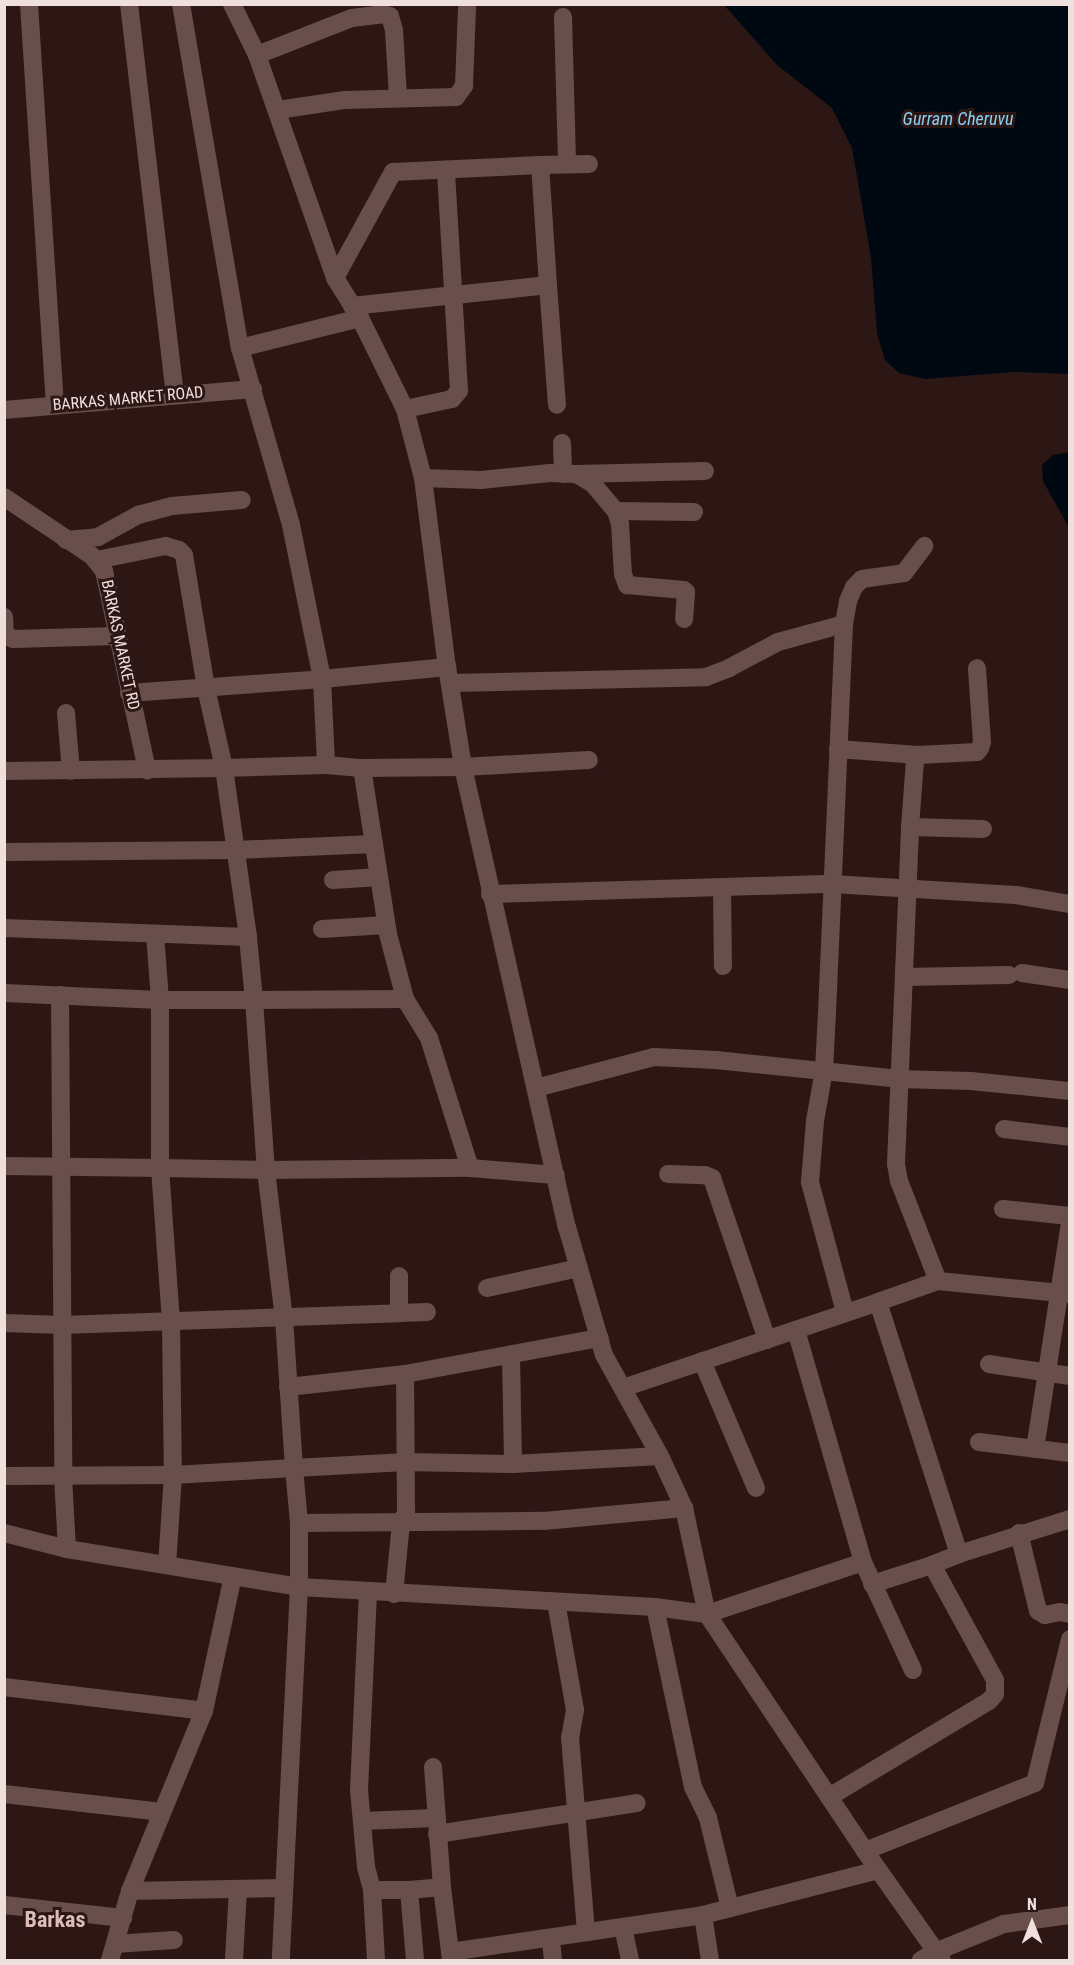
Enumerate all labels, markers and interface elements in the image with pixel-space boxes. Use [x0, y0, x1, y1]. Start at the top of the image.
water label: Gurram Cheruvu [903, 108, 1013, 130]
street label: BARKAS MARKET ROAD [52, 383, 204, 415]
street label: BARKAS MARKET RD [97, 578, 143, 712]
north arrow [1002, 1893, 1062, 1953]
text: N [1027, 1895, 1037, 1914]
district label: Barkas [25, 1907, 85, 1933]

